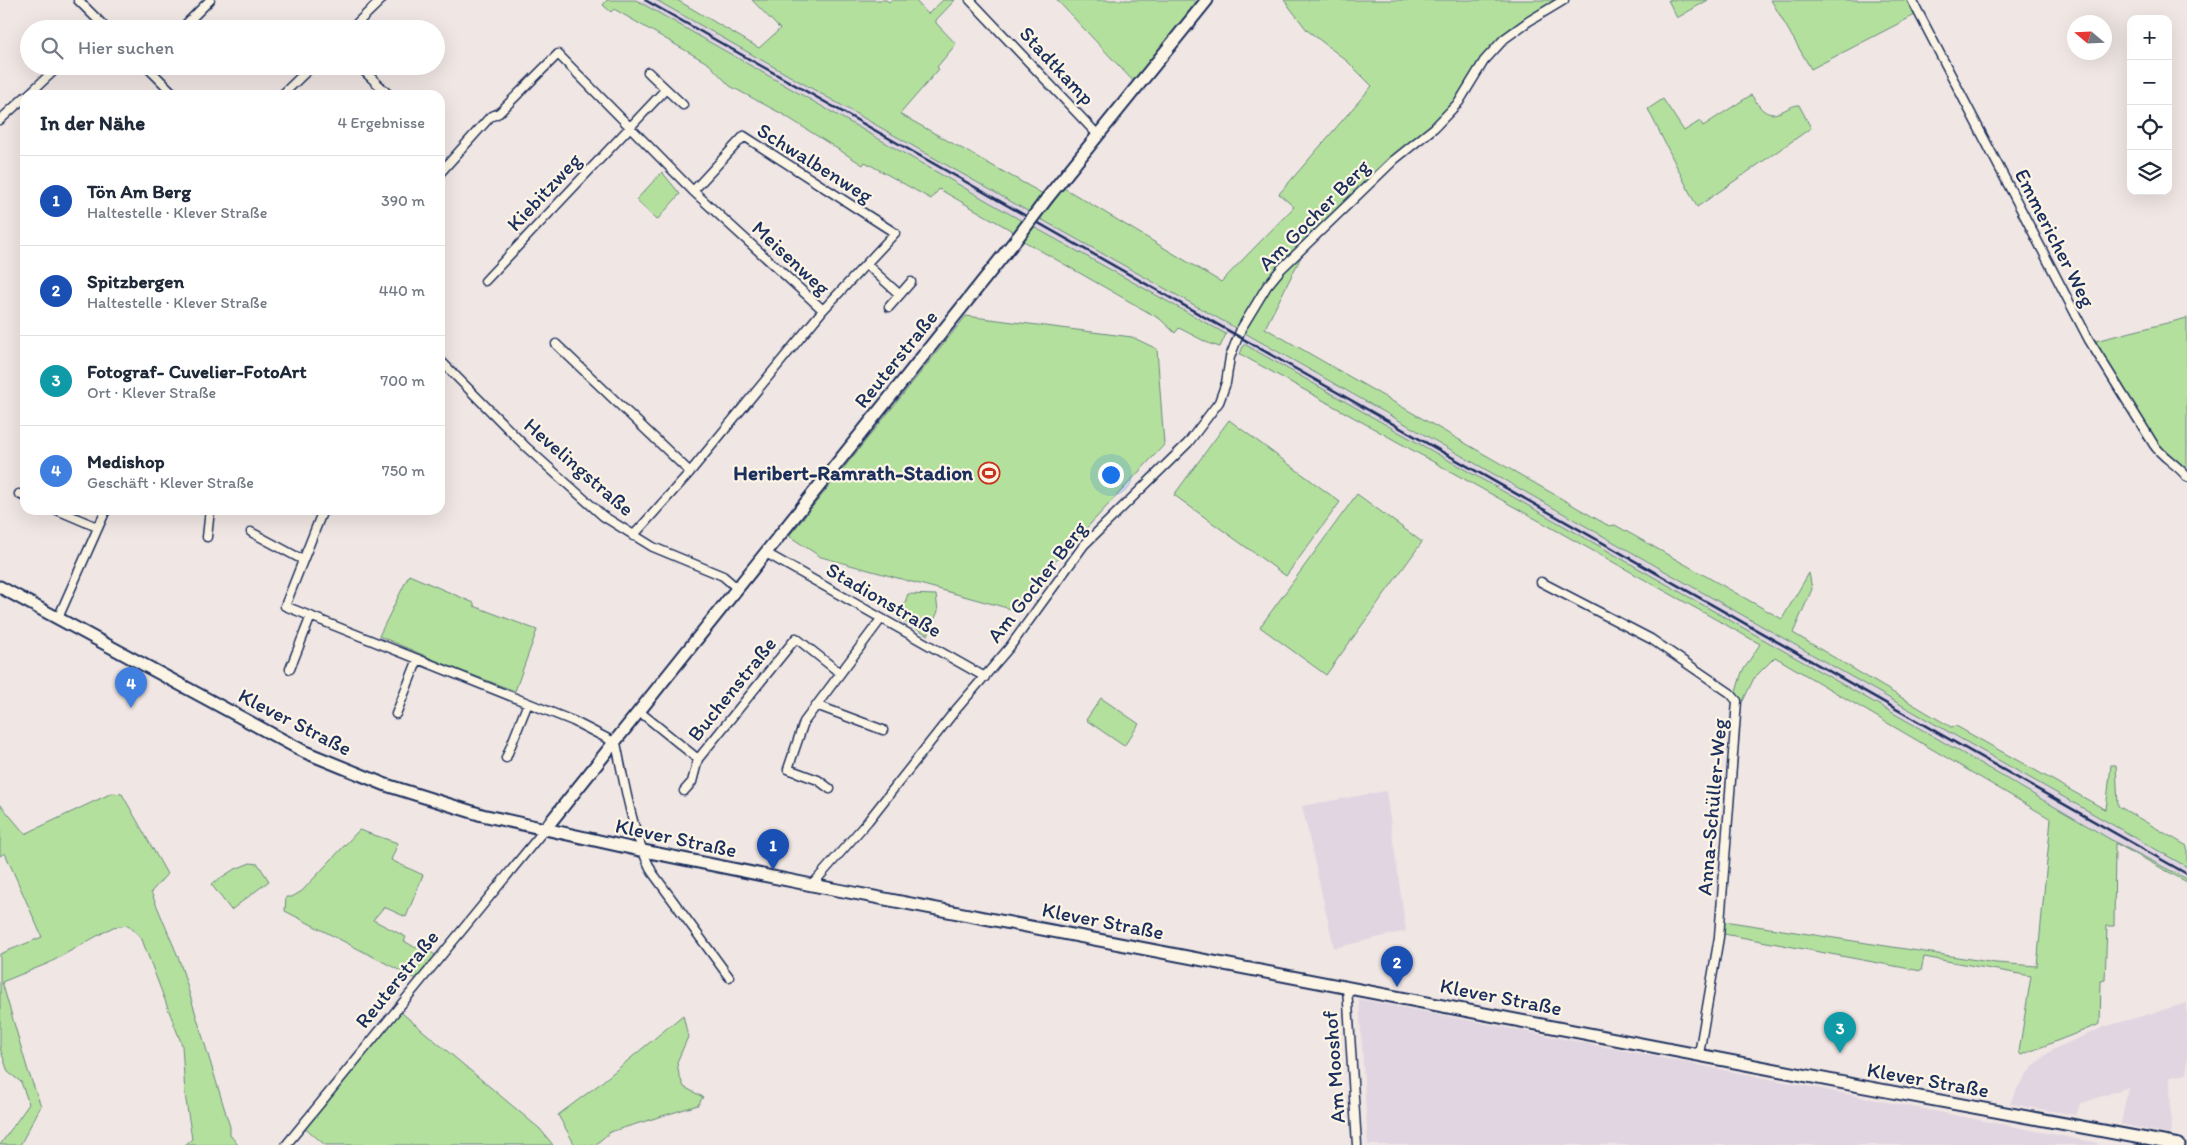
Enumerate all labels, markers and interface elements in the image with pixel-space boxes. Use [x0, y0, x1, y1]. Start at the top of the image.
north arrow [2067, 15, 2112, 60]
map controls [2127, 15, 2172, 195]
button: + [2127, 15, 2172, 60]
search box [20, 20, 445, 75]
street label: Stadtkamp [1014, 21, 1100, 110]
icon: search [38, 34, 66, 62]
text: Hier suchen [78, 36, 174, 59]
button: − [2127, 60, 2172, 105]
button: locate [2127, 105, 2172, 150]
text: In der Nähe [40, 110, 145, 135]
text: 4 Ergebnisse [337, 113, 425, 132]
street label: Schwalbenweg [753, 117, 878, 208]
street label: Kiebitzweg [501, 147, 586, 236]
button: layers [2127, 150, 2172, 195]
street label: Am Gocher Berg [1253, 154, 1375, 276]
street label: Emmericher Weg [2010, 165, 2101, 311]
text: Tön Am Berg [87, 180, 191, 203]
text: 1 [52, 191, 60, 210]
text: 390 m [381, 191, 425, 210]
text: Haltestelle · Klever Straße [87, 203, 267, 222]
street label: Meisenweg [747, 215, 836, 300]
text: Spitzbergen [87, 270, 184, 293]
text: 2 [52, 281, 60, 300]
text: 440 m [379, 281, 425, 300]
text: Haltestelle · Klever Straße [87, 293, 267, 312]
street label: Reuterstraße [848, 305, 943, 413]
text: Fotograf- Cuvelier-FotoArt [87, 360, 307, 383]
text: 3 [52, 371, 60, 390]
text: 700 m [380, 371, 425, 390]
text: Ort · Klever Straße [87, 383, 216, 402]
street label: Hevelingstraße [519, 412, 639, 521]
text: Medishop [87, 450, 165, 473]
place label: Heribert-Ramrath-Stadion [733, 460, 974, 485]
text: 4 [51, 461, 61, 480]
text: 750 m [382, 461, 425, 480]
sports icon: Heribert-Ramrath-Stadion [977, 461, 1001, 485]
your location [1098, 462, 1124, 488]
text: Geschäft · Klever Straße [87, 473, 254, 492]
street label: Am Gocher Berg [981, 516, 1092, 647]
street label: Stadionstraße [822, 556, 946, 643]
street label: Buchenstraße [682, 631, 781, 746]
pin: 4 [115, 667, 147, 708]
street label: Klever Straße [235, 682, 356, 761]
street label: Anna-Schüller-Weg [1691, 717, 1732, 897]
street label: Klever Straße [613, 812, 739, 863]
pin: 1 [757, 829, 789, 870]
street label: Klever Straße [1040, 896, 1166, 945]
street label: Reuterstraße [349, 925, 444, 1033]
pin: 2 [1381, 946, 1413, 987]
street label: Klever Straße [1438, 972, 1564, 1021]
street label: Am Mooshof [1317, 1010, 1350, 1124]
pin: 3 [1824, 1012, 1856, 1053]
street label: Klever Straße [1865, 1056, 1991, 1103]

